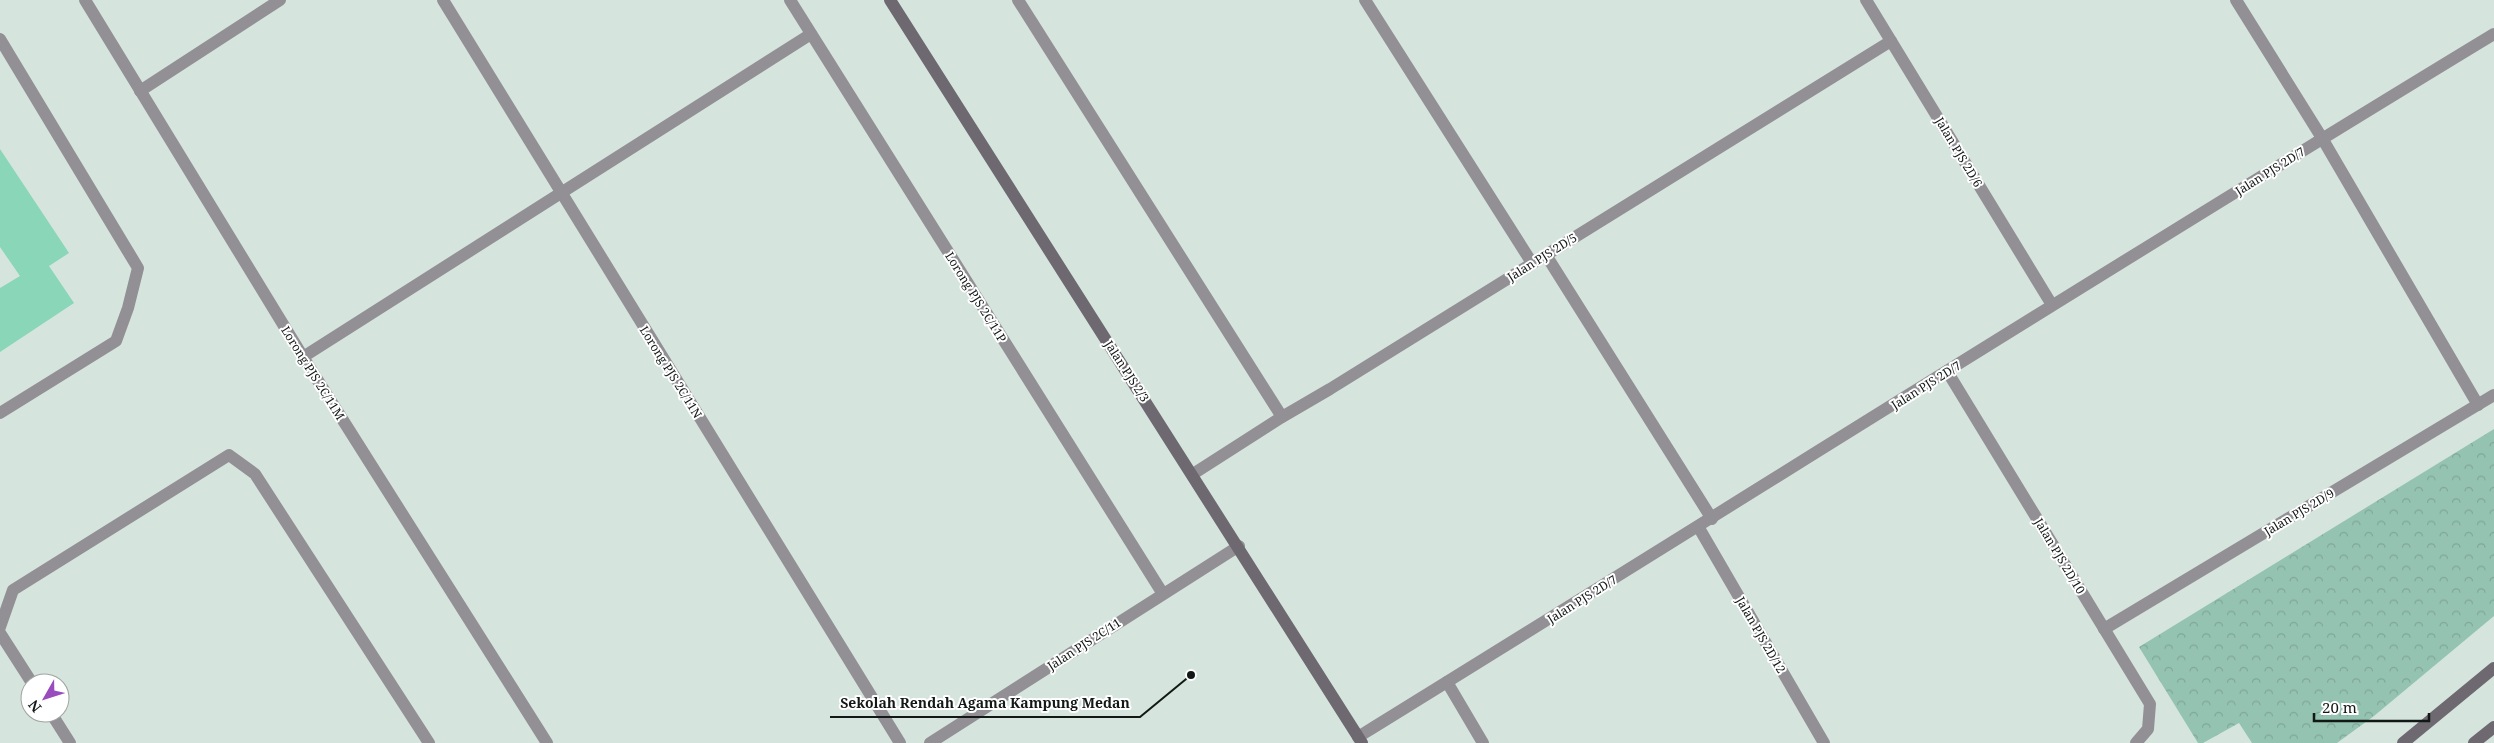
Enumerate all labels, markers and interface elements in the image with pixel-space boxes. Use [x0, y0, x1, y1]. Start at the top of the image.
street label: Jalan PJS 2D/6 [1931, 113, 1987, 191]
street label: Jalan PJS 2D/7 [2231, 143, 2308, 200]
street label: Jalan PJS 2D/5 [1503, 229, 1580, 286]
street label: Lorong PJS 2C/11P [941, 249, 1011, 345]
street label: Lorong PJS 2C/11M [277, 323, 349, 423]
street label: Lorong PJS 2C/11N [636, 323, 706, 421]
street label: Jalan PJS 2/3 [1100, 336, 1153, 405]
street label: Jalan PJS 2D/7 [1887, 357, 1964, 414]
street label: Jalan PJS 2D/9 [2260, 484, 2337, 540]
street label: Jalan PJS 2D/10 [2030, 514, 2090, 597]
street label: Jalan PJS 2D/7 [1543, 571, 1620, 628]
street label: Jalan PJS 2D/12 [1732, 593, 1790, 676]
street label: Jalan PJS 2C/11 [1043, 614, 1124, 675]
north arrow [20, 673, 70, 723]
callout: Sekolah Rendah Agama Kampung Medan [830, 688, 1140, 717]
scale bar [2314, 690, 2429, 722]
text: Sekolah Rendah Agama Kampung Medan [840, 693, 1130, 712]
text: N [24, 696, 45, 717]
text: 20 m [2322, 697, 2357, 717]

